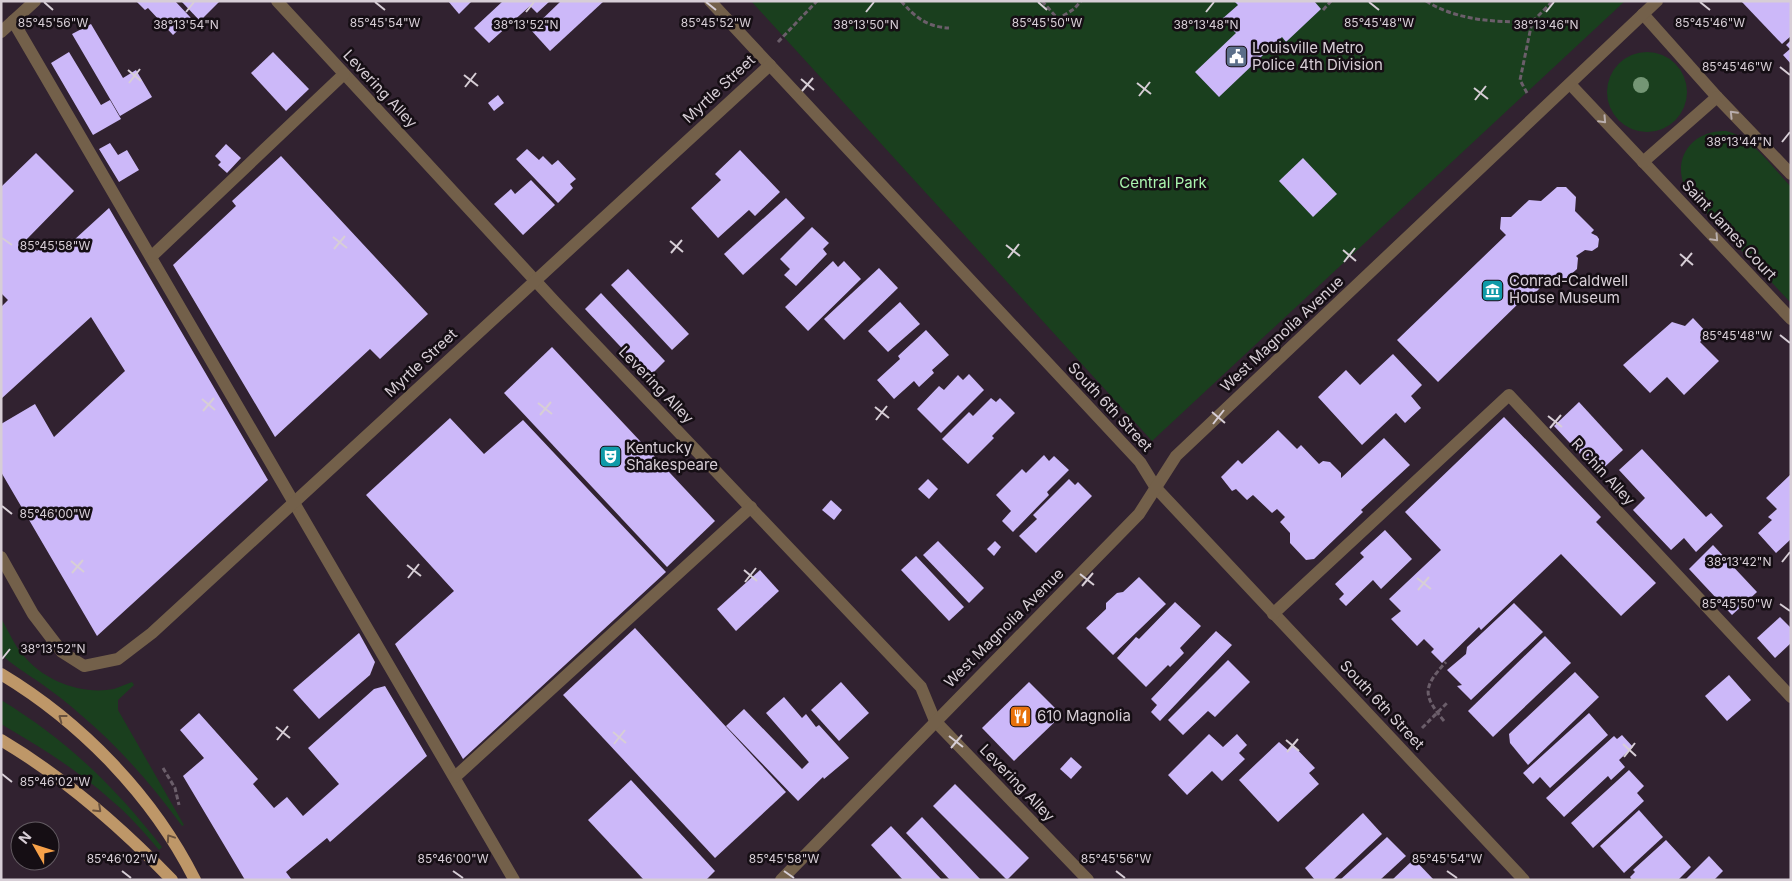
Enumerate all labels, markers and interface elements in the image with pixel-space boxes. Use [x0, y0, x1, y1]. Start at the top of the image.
text: 85°45'56"W [18, 15, 88, 30]
text: 85°45'54"W [350, 15, 421, 30]
text: 85°45'52"W [681, 15, 751, 30]
text: 85°45'50"W [1012, 15, 1082, 30]
text: 85°45'48"W [1344, 15, 1414, 30]
text: 85°45'46"W [1675, 15, 1745, 30]
text: 38°13'54"N [153, 17, 219, 32]
text: 38°13'52"N [493, 17, 559, 32]
text: 38°13'50"N [833, 17, 899, 32]
text: 38°13'48"N [1173, 17, 1239, 32]
text: 38°13'46"N [1513, 17, 1579, 32]
place label: Louisville Metro Police 4th Division [1252, 38, 1383, 74]
public building icon: Louisville Metro Police 4th Division [1224, 45, 1248, 69]
street label: Levering Alley [339, 46, 422, 132]
street label: Myrtle Street [679, 50, 759, 127]
text: 85°45'46"W [1702, 59, 1772, 74]
one-way arrow [1730, 110, 1739, 119]
one-way arrow [1597, 114, 1606, 123]
text: 38°13'44"N [1706, 134, 1772, 149]
park label: Central Park [1119, 173, 1208, 192]
street label: Saint James Court [1678, 176, 1781, 284]
one-way arrow [1709, 233, 1718, 242]
text: 85°45'58"W [20, 238, 90, 253]
place label: Conrad-Caldwell House Museum [1509, 271, 1628, 307]
street label: West Magnolia Avenue [1216, 272, 1347, 396]
museum icon: Conrad-Caldwell House Museum [1481, 278, 1505, 302]
street label: Myrtle Street [381, 324, 461, 401]
text: 85°45'48"W [1702, 328, 1772, 343]
street label: Levering Alley [615, 342, 698, 428]
street label: South 6th Street [1064, 358, 1157, 455]
street label: R Chin Alley [1567, 434, 1640, 510]
place label: Kentucky Shakespeare [626, 438, 718, 474]
theatre icon: Kentucky Shakespeare [598, 445, 622, 469]
text: 85°46'00"W [20, 506, 91, 521]
text: 38°13'42"N [1707, 554, 1771, 569]
street label: West Magnolia Avenue [940, 564, 1067, 691]
text: 85°45'50"W [1702, 596, 1772, 611]
text: 38°13'52"N [20, 641, 86, 656]
street label: South 6th Street [1336, 656, 1429, 753]
restaurant icon: 610 Magnolia [1009, 704, 1033, 728]
place label: 610 Magnolia [1037, 706, 1131, 725]
one-way arrow [59, 715, 68, 723]
street label: Levering Alley [976, 740, 1059, 826]
text: 85°46'02"W [20, 774, 91, 789]
one-way arrow [92, 803, 101, 812]
north arrow [10, 821, 60, 871]
text: N [15, 828, 34, 847]
one-way arrow [167, 834, 176, 844]
text: 85°46'02"W [87, 851, 158, 866]
text: 85°46'00"W [418, 851, 489, 866]
text: 85°45'58"W [749, 851, 819, 866]
text: 85°45'56"W [1081, 851, 1151, 866]
text: 85°45'54"W [1412, 851, 1483, 866]

